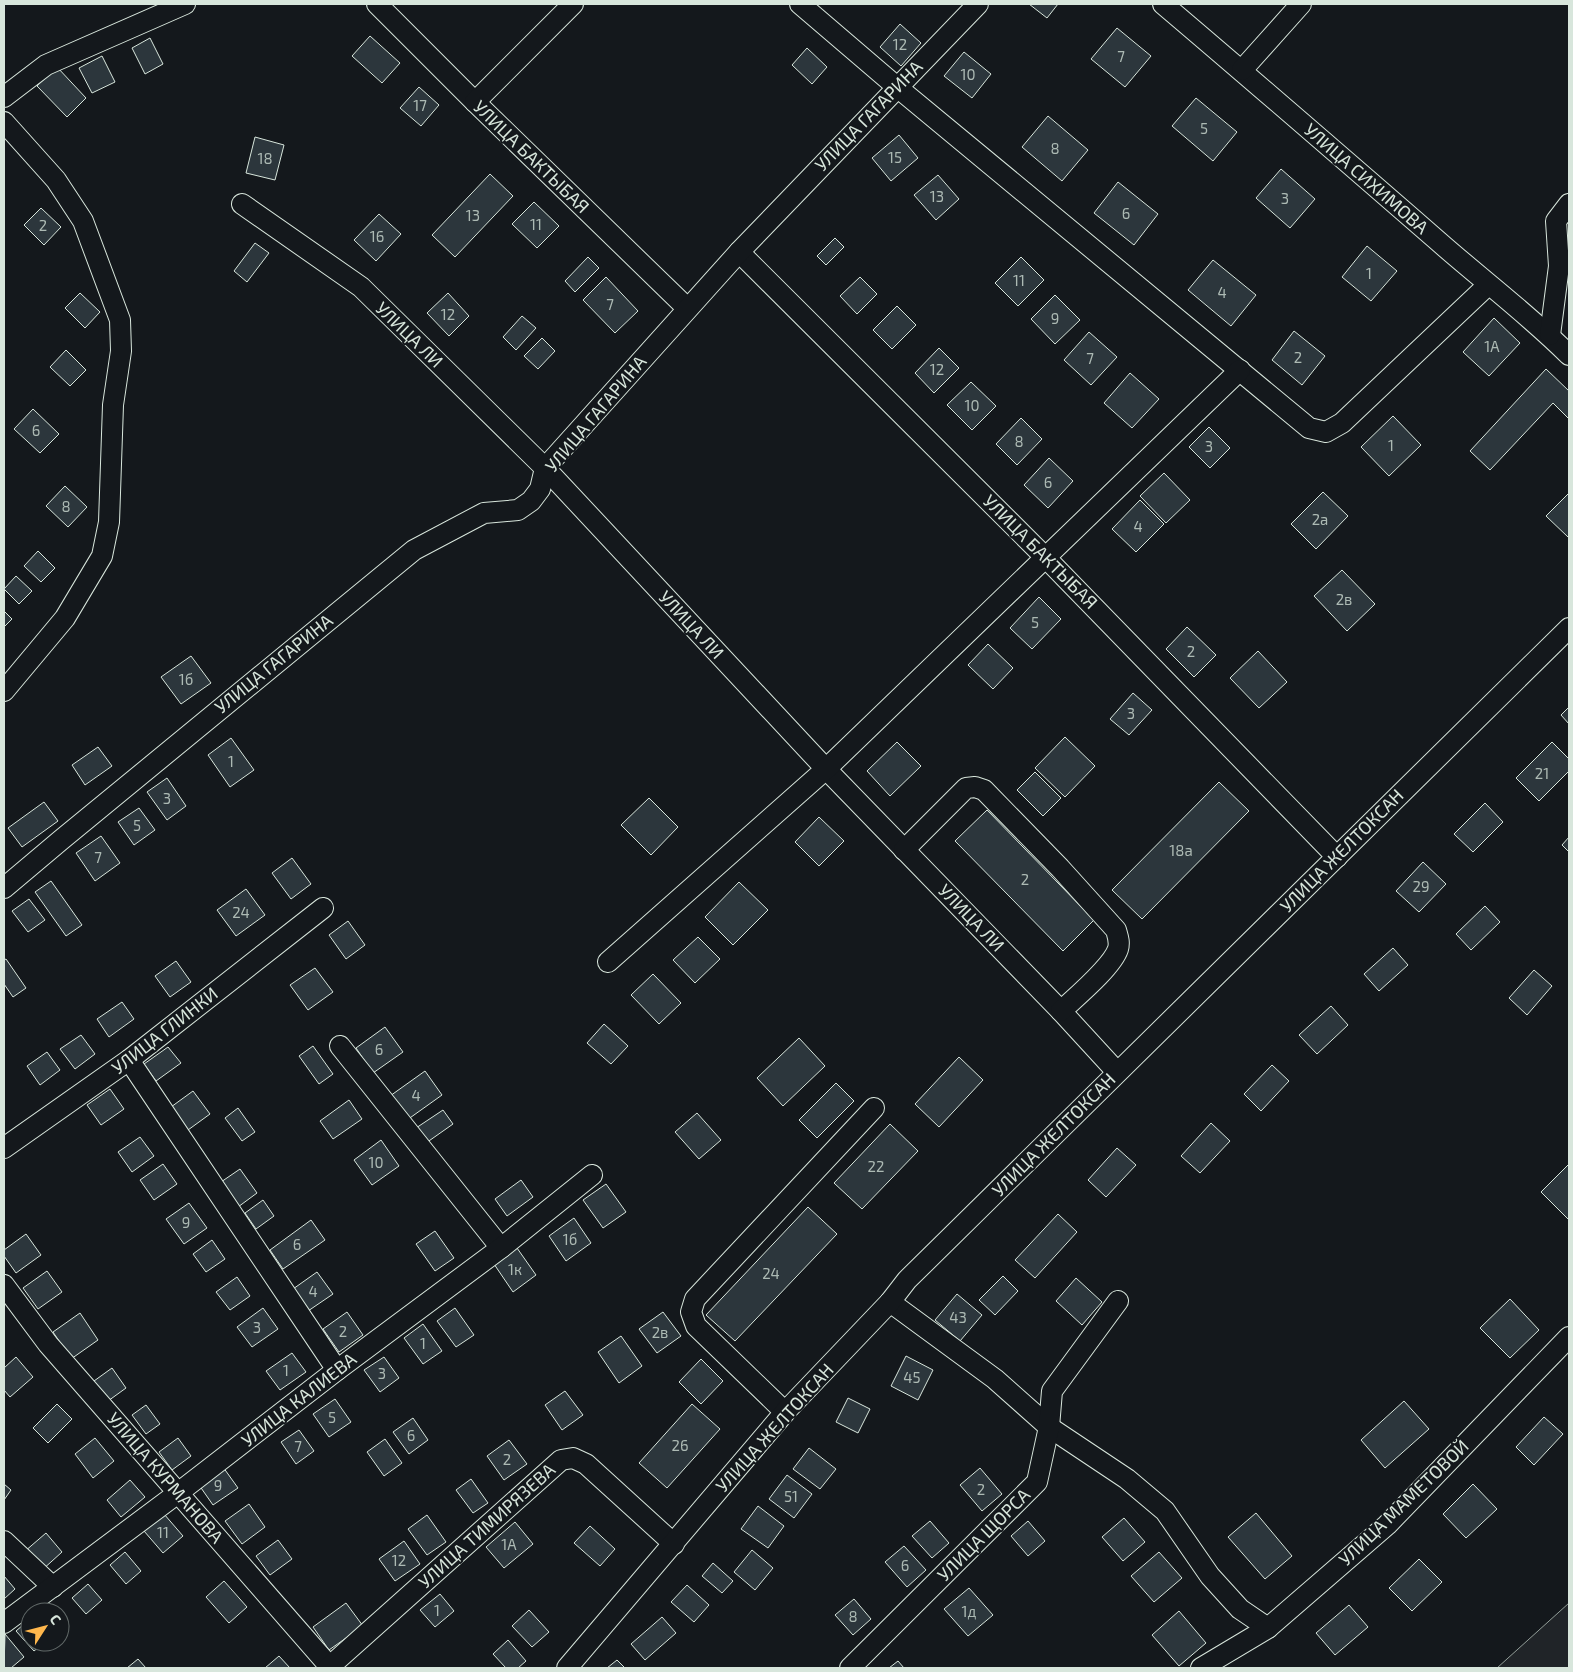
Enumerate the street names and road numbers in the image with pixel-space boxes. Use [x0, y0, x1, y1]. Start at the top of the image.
street label: УЛИЦА ГАГАРИНА [810, 55, 927, 175]
street label: УЛИЦА БАКТЫБАЯ [469, 95, 594, 217]
street label: УЛИЦА СИХИМОВА [1300, 118, 1434, 239]
street label: УЛИЦА ЛИ [371, 297, 448, 372]
street label: УЛИЦА ГАГАРИНА [540, 350, 651, 476]
street label: УЛИЦА БАКТЫБАЯ [979, 490, 1102, 613]
street label: УЛИЦА ЛИ [655, 586, 729, 663]
street label: УЛИЦА ГАГАРИНА [210, 608, 337, 718]
street label: УЛИЦА ЖЕЛТОКСАН [1275, 784, 1408, 917]
street label: УЛИЦА ЛИ [934, 879, 1009, 956]
street label: УЛИЦА ГЛИНКИ [107, 982, 222, 1078]
street label: УЛИЦА ЖЕЛТОКСАН [987, 1068, 1120, 1201]
street label: УЛИЦА КАЛИЕВА [237, 1347, 361, 1451]
street label: УЛИЦА ЖЕЛТОКСАН [711, 1358, 838, 1496]
street label: УЛИЦА КУРМАНОВА [103, 1407, 229, 1548]
street label: УЛИЦА МАМЕТОВОЙ [1334, 1435, 1473, 1570]
street label: УЛИЦА ТИМИРЯЗЕВА [413, 1458, 560, 1592]
street label: УЛИЦА ЩОРСА [932, 1483, 1035, 1585]

